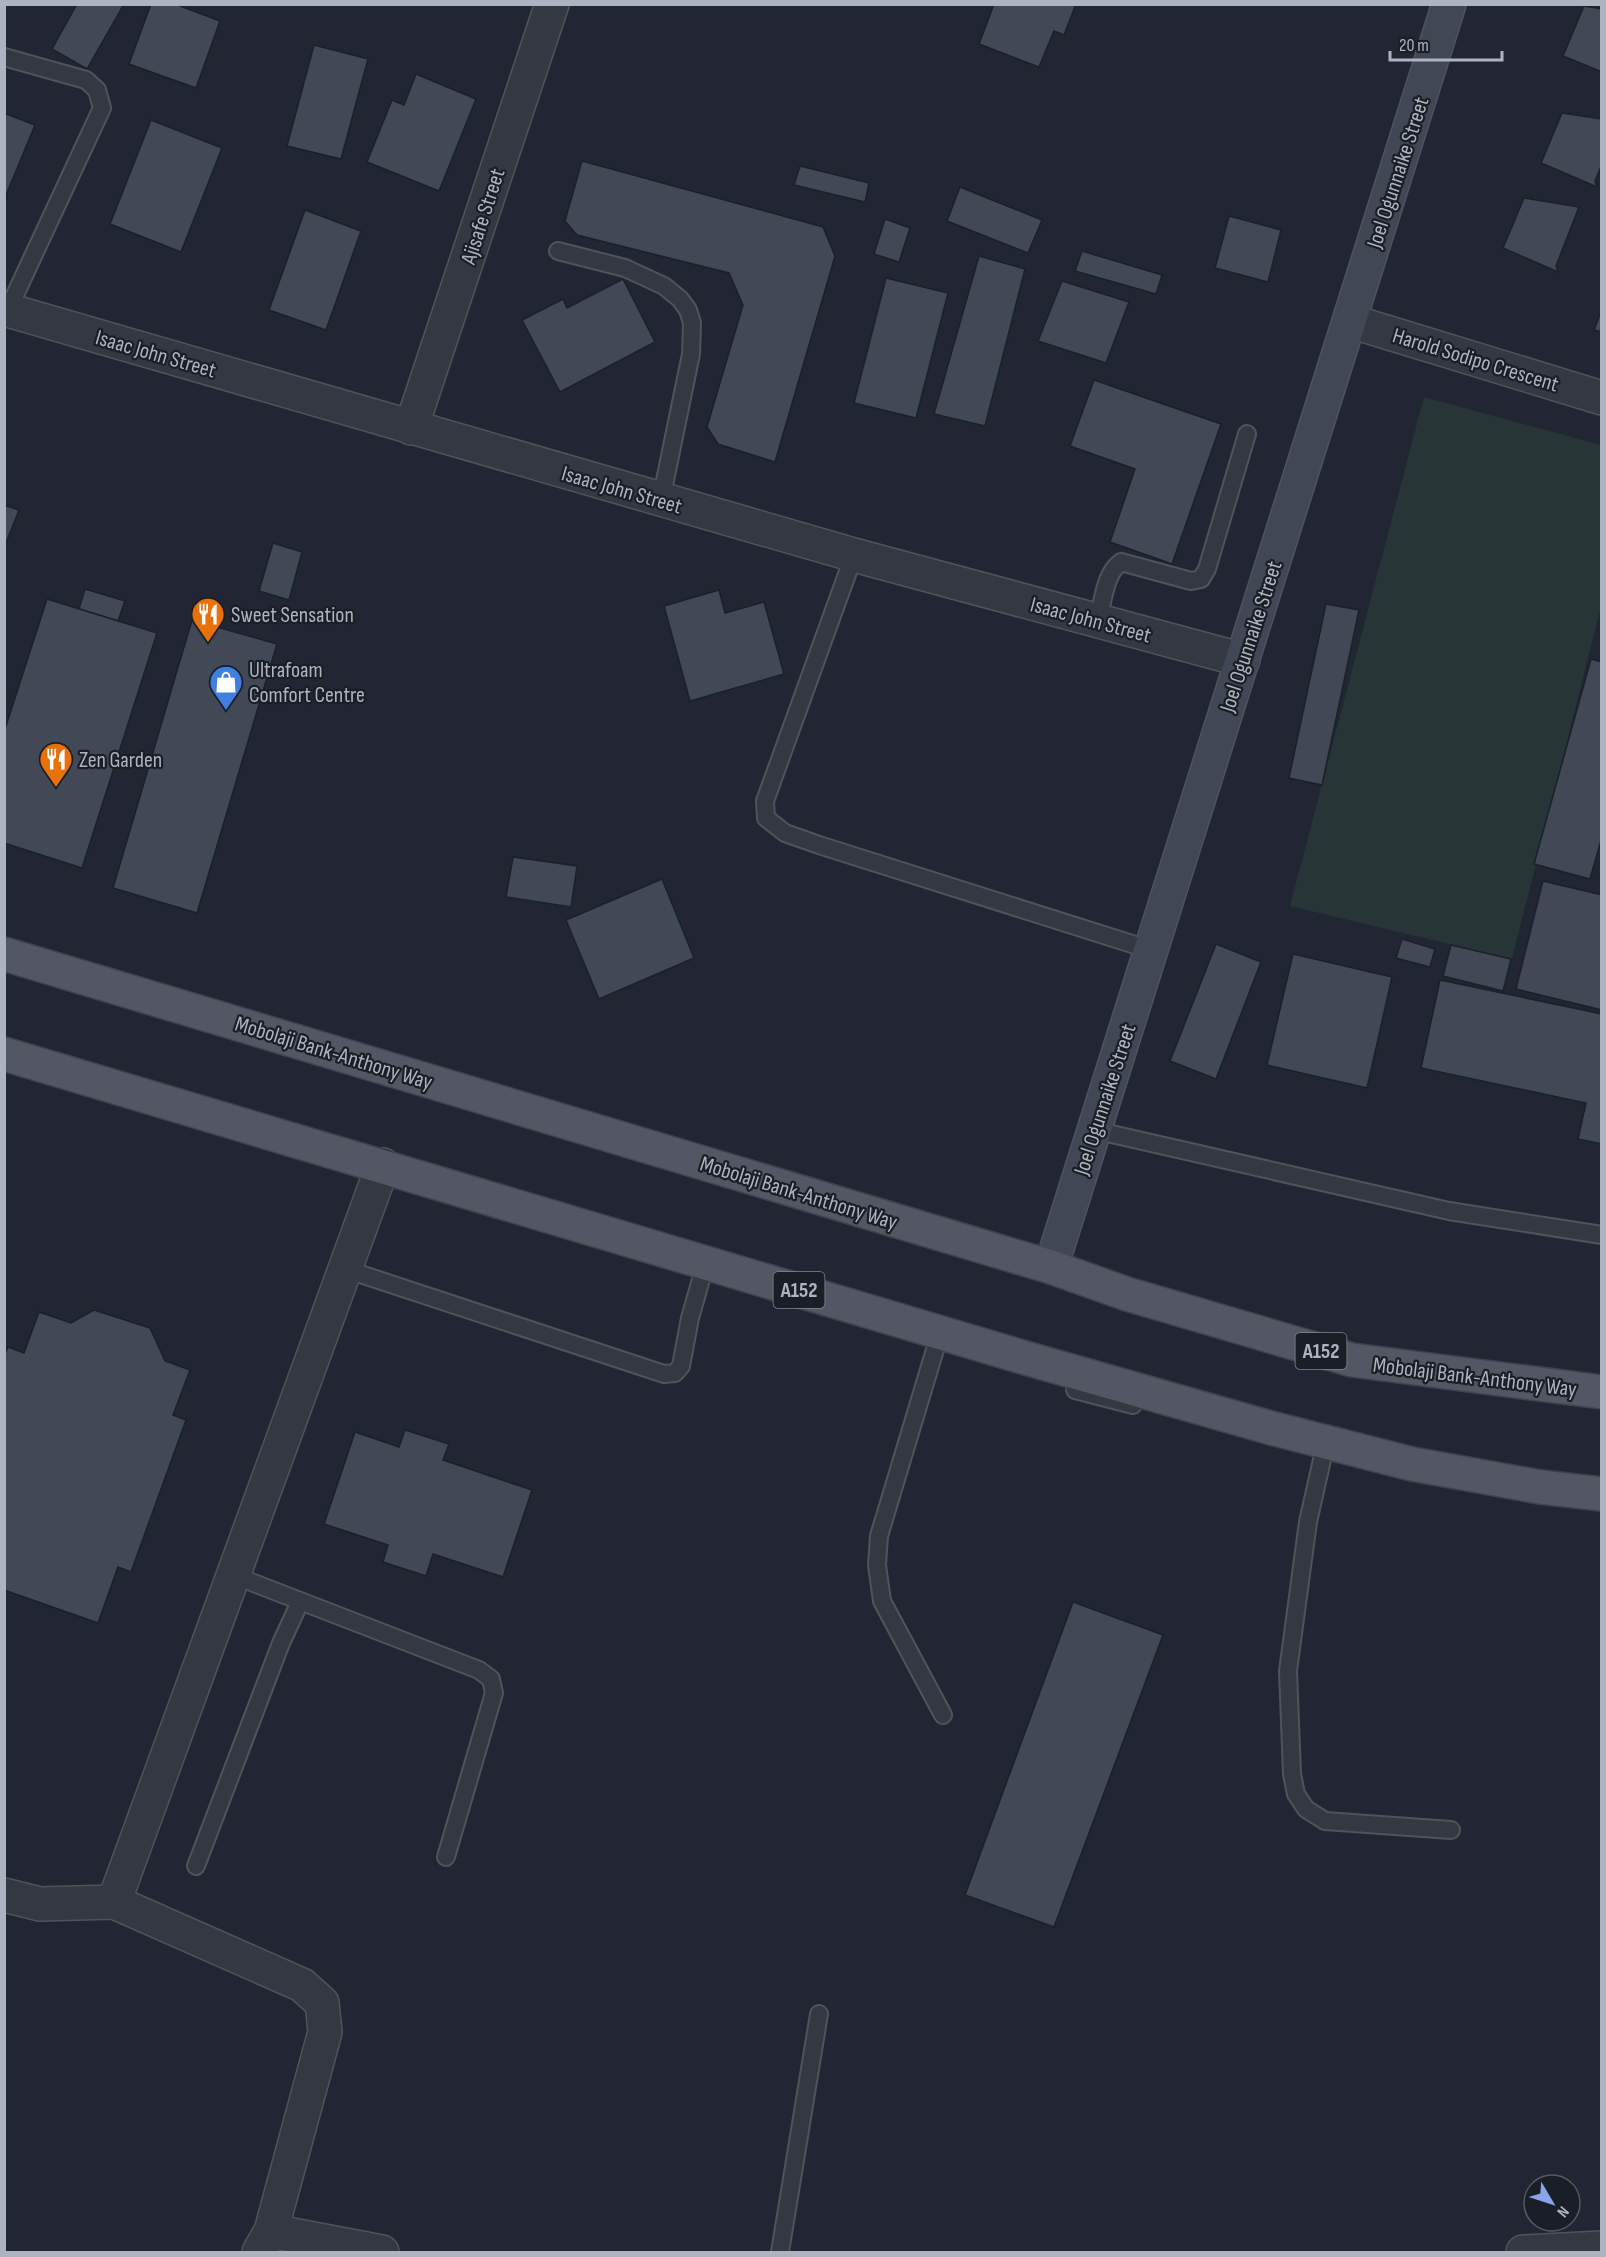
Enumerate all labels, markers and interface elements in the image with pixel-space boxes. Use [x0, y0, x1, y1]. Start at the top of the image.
scale bar [1390, 24, 1502, 62]
text: 20 m [1399, 35, 1429, 56]
street label: Joel Ogunnaike Street [1361, 93, 1436, 252]
street label: Ajisafe Street [455, 165, 512, 269]
street label: Harold Sodipo Crescent [1389, 322, 1562, 399]
street label: Isaac John Street [92, 324, 219, 385]
street label: Isaac John Street [558, 460, 685, 521]
street label: Joel Ogunnaike Street [1214, 557, 1289, 716]
street label: Isaac John Street [1027, 591, 1154, 650]
restaurant icon: Sweet Sensation [190, 596, 226, 643]
place label: Sweet Sensation [231, 602, 354, 629]
place label: Ultrafoam Comfort Centre [249, 657, 365, 709]
shop icon: Ultrafoam Comfort Centre [208, 664, 244, 711]
restaurant icon: Zen Garden [38, 741, 74, 788]
place label: Zen Garden [79, 747, 162, 774]
street label: Mobolaji Bank-Anthony Way [232, 1011, 436, 1096]
street label: Joel Ogunnaike Street [1068, 1020, 1143, 1179]
street label: Mobolaji Bank-Anthony Way [697, 1151, 901, 1236]
road number: A152 [774, 1272, 824, 1308]
road number: A152 [1296, 1333, 1346, 1369]
street label: Mobolaji Bank-Anthony Way [1372, 1352, 1579, 1403]
north arrow [1522, 2173, 1582, 2233]
text: N [1552, 2202, 1573, 2221]

